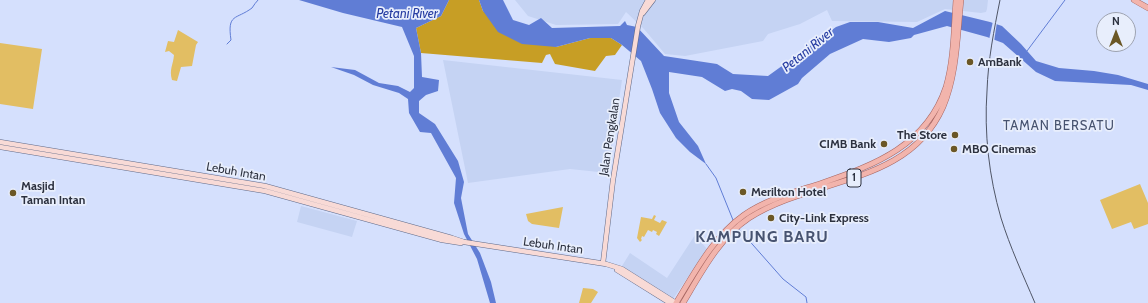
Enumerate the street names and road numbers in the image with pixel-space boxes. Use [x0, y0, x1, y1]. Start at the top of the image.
street label: Jalan Pengkalan [597, 97, 623, 177]
street label: Lebuh Intan [205, 160, 267, 184]
road number: 1 [847, 169, 861, 187]
street label: Lebuh Intan [522, 235, 584, 257]

